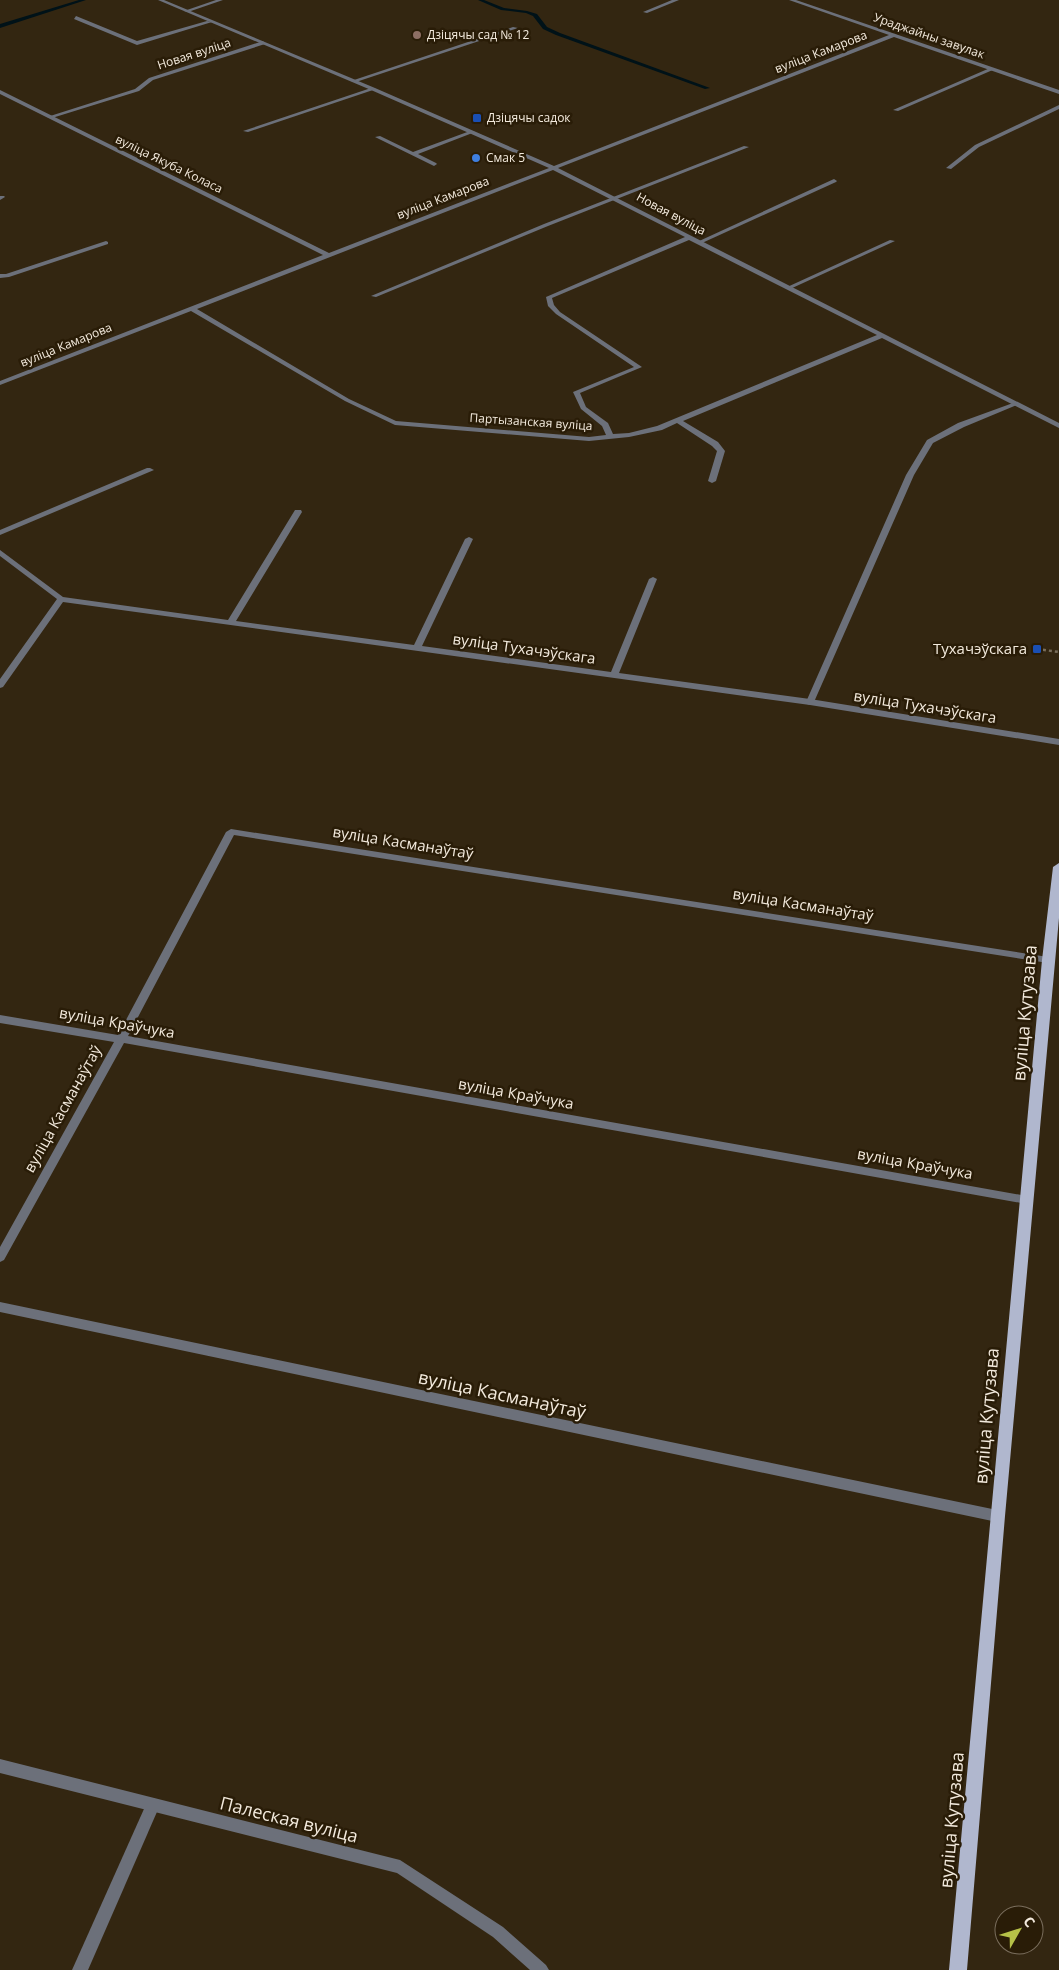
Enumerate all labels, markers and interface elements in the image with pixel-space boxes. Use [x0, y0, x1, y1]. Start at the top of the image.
street label: Ураджайны завулак [871, 9, 988, 63]
place label: Дзіцячы сад № 12 [427, 26, 529, 43]
street label: вуліца Камарова [772, 26, 869, 77]
marker: Дзіцячы сад № 12 [411, 29, 423, 41]
street label: Новая вуліца [155, 34, 233, 73]
place label: Дзіцячы садок [487, 109, 571, 126]
marker: Дзіцячы садок [471, 112, 483, 124]
street label: вуліца Якуба Коласа [113, 130, 226, 197]
place label: Смак 5 [486, 149, 525, 166]
marker: Смак 5 [470, 152, 482, 164]
street label: вуліца Камарова [394, 172, 491, 223]
street label: Новая вуліца [634, 188, 709, 239]
street label: вуліца Камарова [17, 318, 114, 371]
street label: Партызанская вуліца [469, 409, 593, 434]
street label: вуліца Тухачэўскага [451, 628, 597, 668]
place label: Тухачэўскага [933, 638, 1027, 658]
marker: Тухачэўскага [1031, 643, 1043, 655]
street label: вуліца Тухачэўскага [852, 685, 998, 727]
street label: вуліца Касманаўтаў [331, 821, 476, 863]
street label: вуліца Касманаўтаў [731, 883, 876, 925]
street label: вуліца Кутузава [1006, 944, 1042, 1082]
street label: вуліца Краўчука [58, 1002, 177, 1042]
street label: вуліца Касманаўтаў [19, 1041, 106, 1176]
street label: вуліца Краўчука [457, 1073, 576, 1113]
street label: вуліца Краўчука [856, 1143, 975, 1183]
street label: вуліца Кутузава [968, 1347, 1004, 1485]
street label: вуліца Касманаўтаў [416, 1365, 589, 1424]
street label: вуліца Кутузава [933, 1751, 969, 1889]
street label: Палеская вуліца [218, 1790, 361, 1848]
north arrow [994, 1905, 1044, 1955]
text: С [1019, 1912, 1040, 1931]

